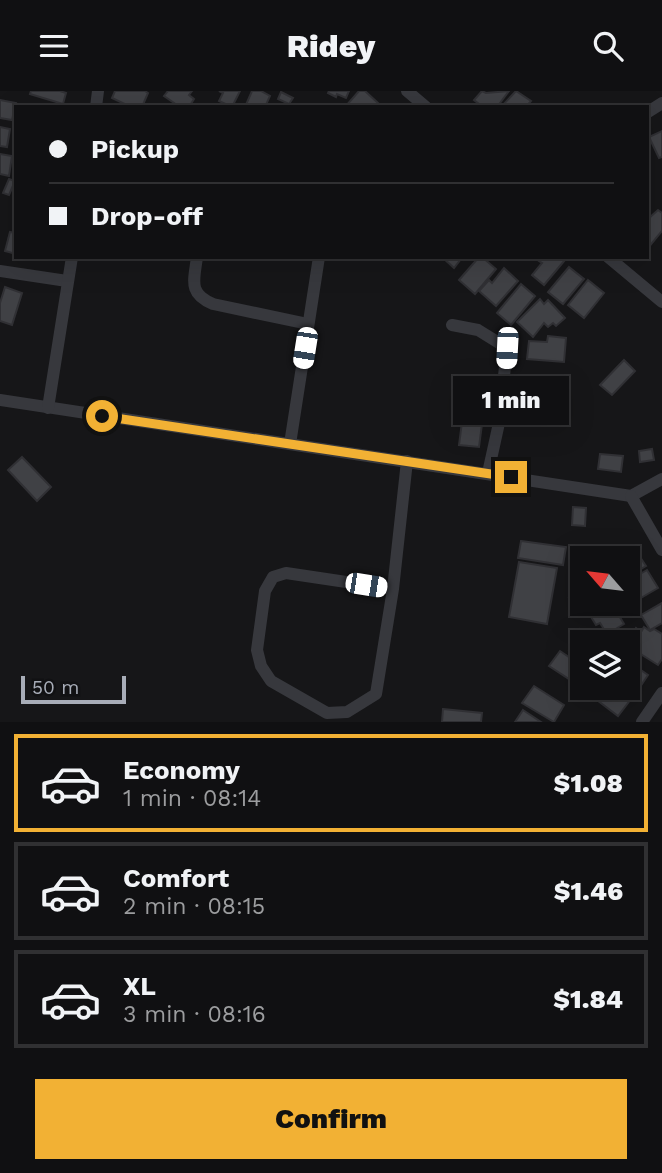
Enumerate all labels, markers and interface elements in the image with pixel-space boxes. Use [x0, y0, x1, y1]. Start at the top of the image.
icon: menu [35, 27, 73, 65]
text: Ridey [287, 27, 375, 65]
icon: search [589, 27, 627, 65]
text: Pickup [91, 134, 179, 164]
text: Drop-off [91, 201, 203, 231]
car [292, 326, 319, 370]
car [496, 326, 519, 370]
callout: 1 min [453, 375, 569, 425]
text: 1 min [481, 387, 541, 414]
route start [86, 400, 118, 432]
route end [495, 461, 527, 493]
north arrow [570, 546, 640, 616]
map controls [570, 546, 640, 700]
car [344, 571, 389, 599]
button: layers [570, 630, 640, 700]
scale bar [21, 673, 126, 704]
text: 50 m [32, 676, 79, 699]
icon: car [39, 752, 102, 815]
text: Economy [123, 755, 240, 785]
text: $1.08 [554, 768, 623, 798]
text: 1 min · 08:14 [123, 785, 261, 812]
icon: car [39, 860, 102, 923]
text: Comfort [123, 863, 229, 893]
text: $1.46 [554, 876, 623, 906]
text: 2 min · 08:15 [123, 893, 265, 920]
icon: car [39, 968, 102, 1031]
text: XL [123, 971, 156, 1001]
text: $1.84 [553, 984, 623, 1014]
text: 3 min · 08:16 [123, 1001, 266, 1028]
button: Confirm [35, 1079, 627, 1159]

